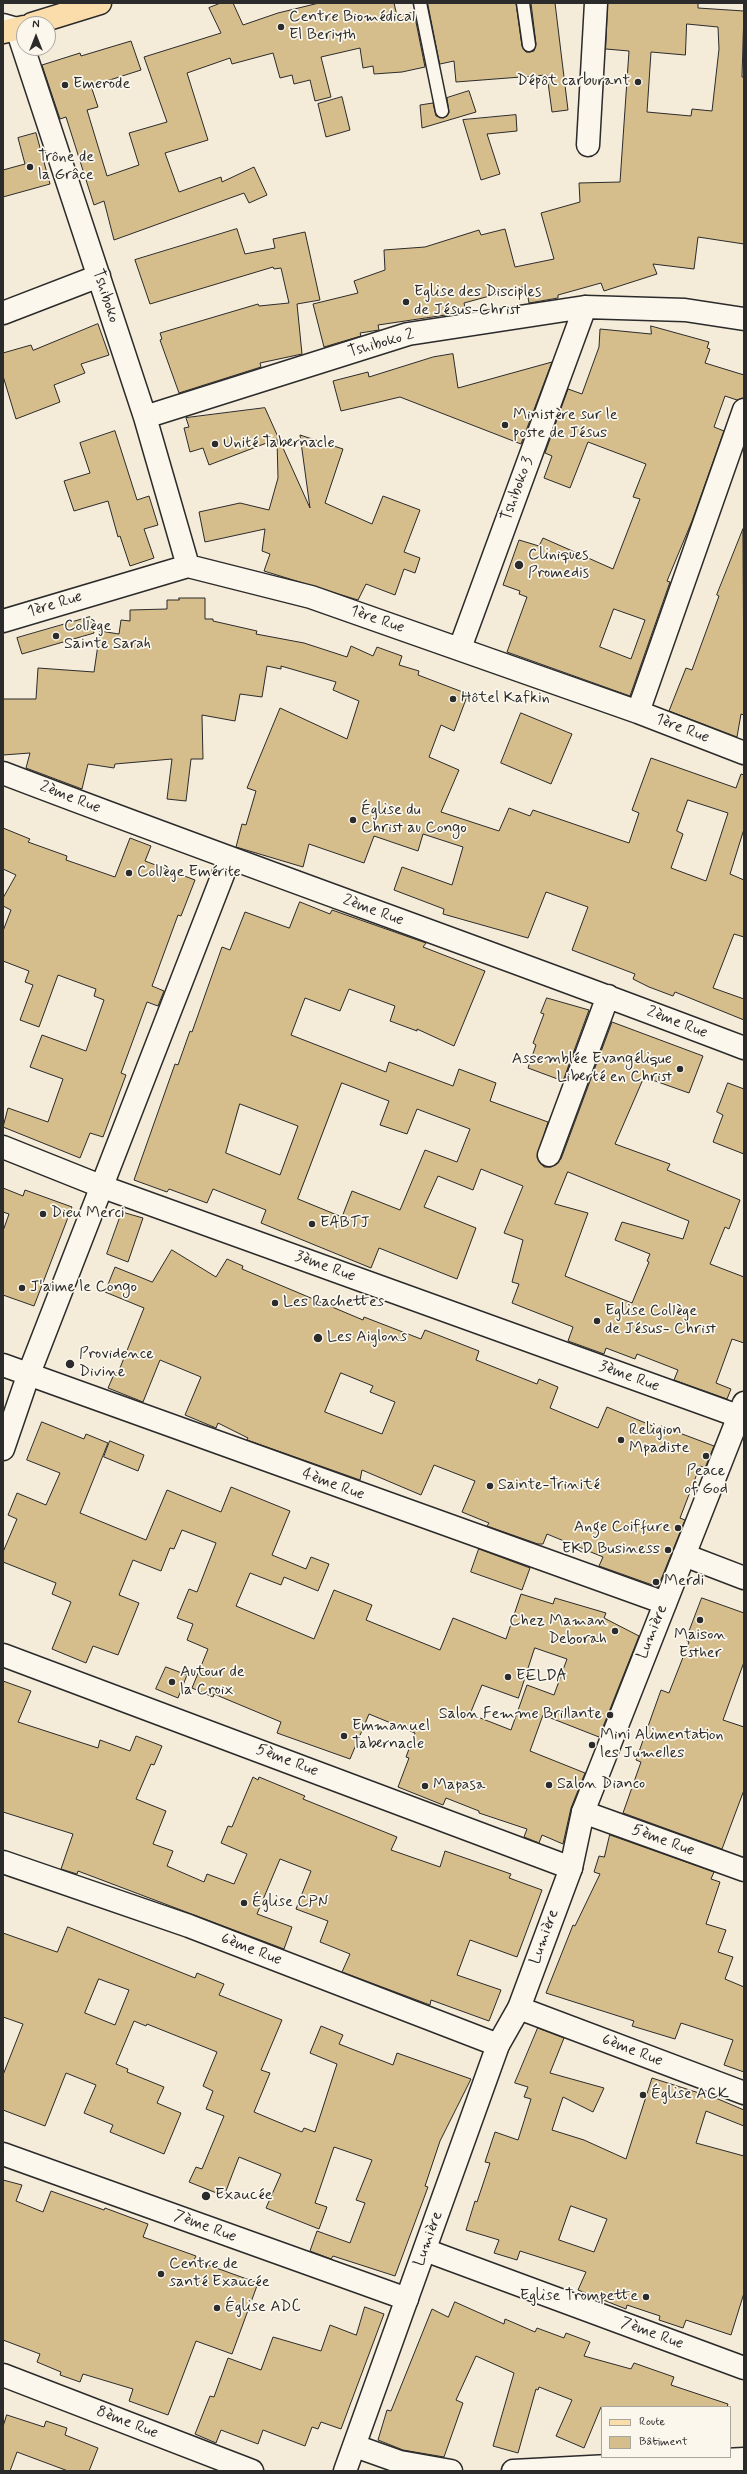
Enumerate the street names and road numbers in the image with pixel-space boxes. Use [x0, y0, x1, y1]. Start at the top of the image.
street label: Tshiboko [87, 267, 123, 325]
street label: Tshiboko 2 [346, 325, 416, 363]
street label: Tshiboko 3 [498, 454, 538, 524]
street label: 1ère Rue [25, 588, 85, 622]
street label: 1ère Rue [347, 602, 407, 638]
street label: 1ère Rue [652, 710, 712, 748]
street label: 2ème Rue [37, 778, 103, 818]
street label: 2ème Rue [340, 891, 406, 931]
street label: 2ème Rue [644, 1003, 710, 1043]
street label: 3ème Rue [292, 1247, 358, 1287]
street label: 3ème Rue [596, 1357, 662, 1397]
street label: 4ème Rue [299, 1465, 367, 1505]
street label: Lumière [633, 1602, 673, 1662]
street label: 5ème Rue [253, 1740, 321, 1782]
street label: 5ème Rue [629, 1821, 697, 1861]
street label: Lumière [526, 1907, 564, 1967]
street label: 6ème Rue [218, 1930, 284, 1970]
street label: 6ème Rue [599, 2031, 665, 2071]
street label: 7ème Rue [171, 2207, 239, 2247]
street label: Lumière [410, 2209, 448, 2269]
street label: 7ème Rue [618, 2314, 686, 2354]
street label: 8ème Rue [93, 2402, 161, 2444]

